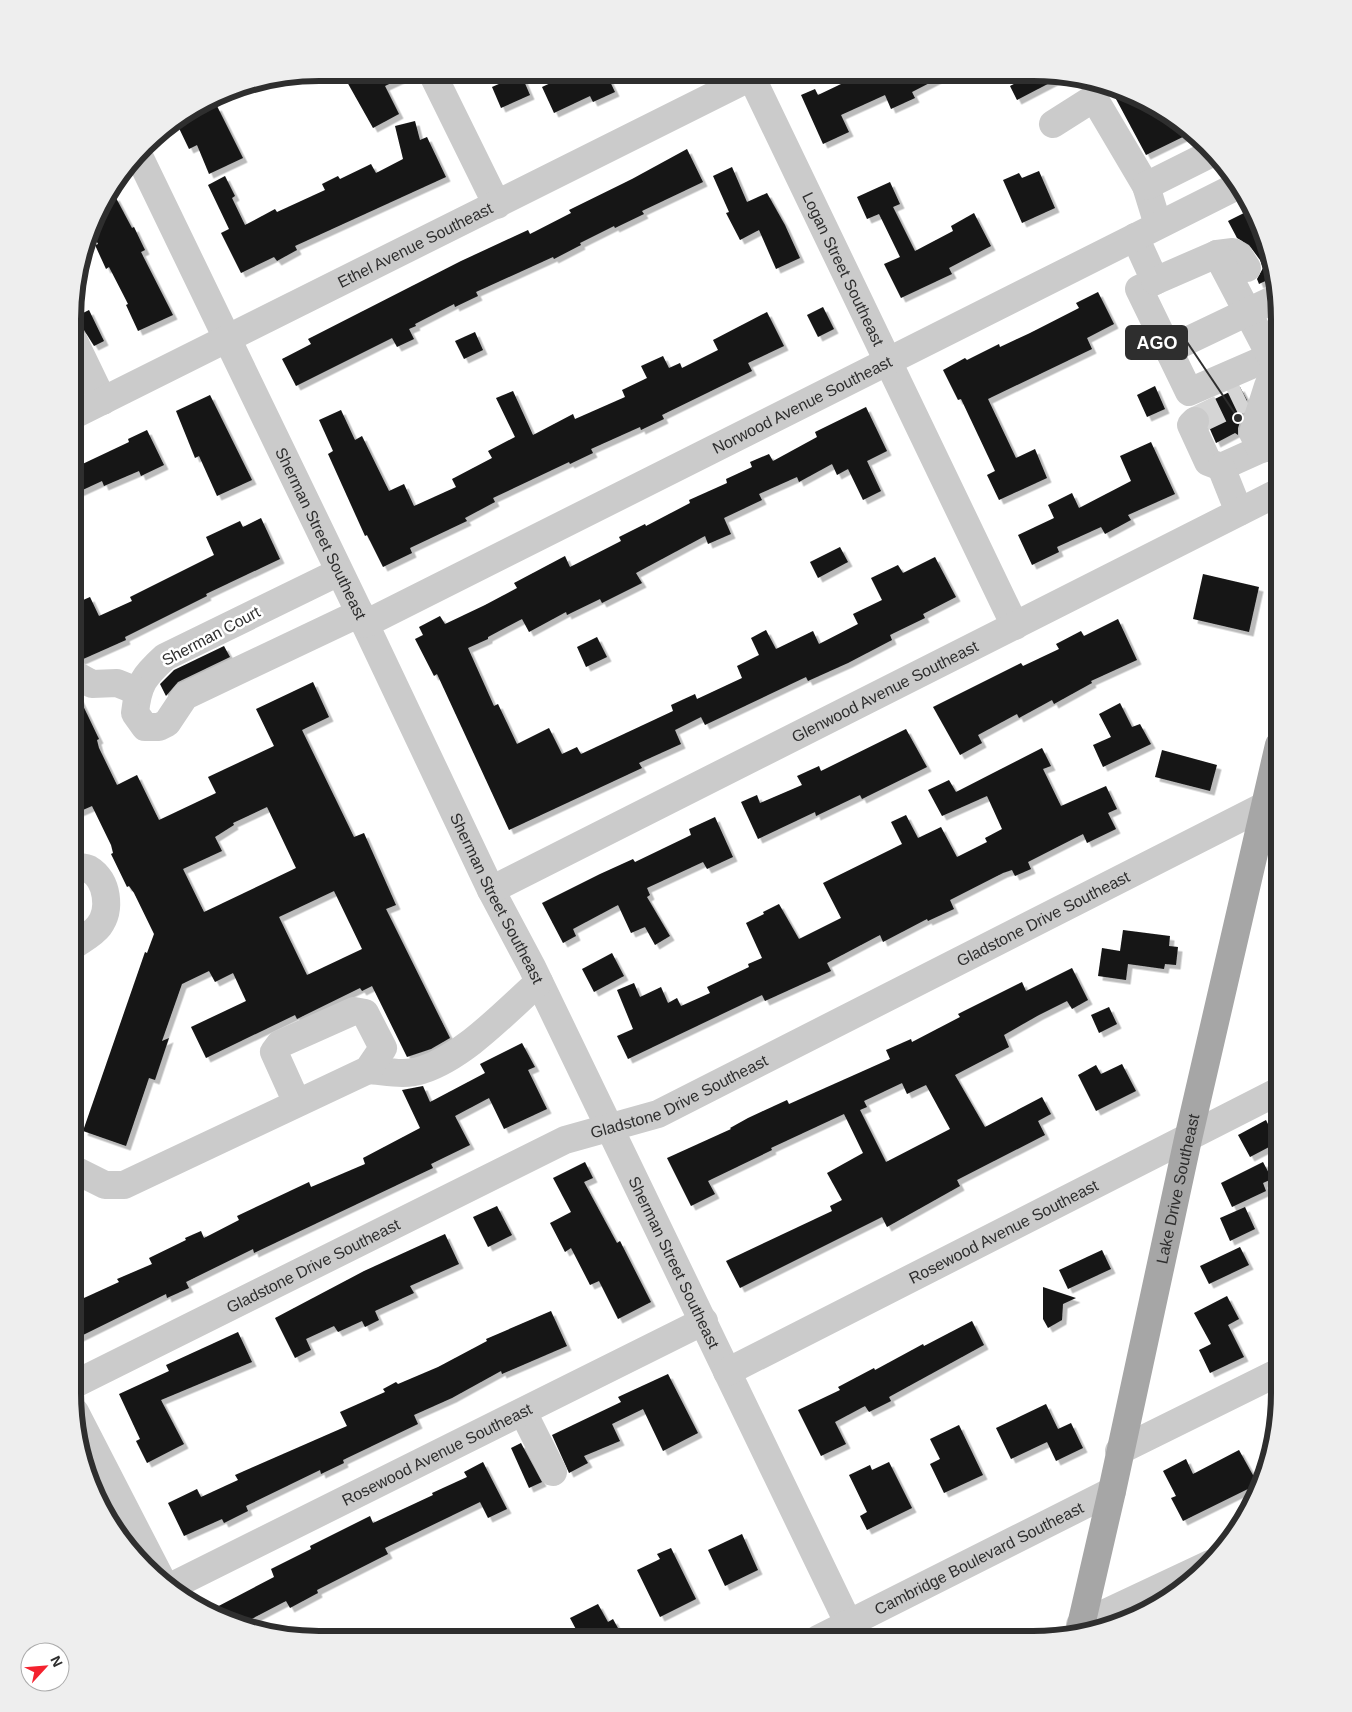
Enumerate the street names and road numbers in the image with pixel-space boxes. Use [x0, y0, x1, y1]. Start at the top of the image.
street label: Logan Street Southeast [799, 189, 888, 349]
street label: Ethel Avenue Southeast [335, 199, 495, 291]
street label: Norwood Avenue Southeast [710, 352, 895, 457]
street label: Sherman Street Southeast [273, 445, 370, 622]
street label: Sherman Court [159, 603, 263, 669]
street label: Glenwood Avenue Southeast [789, 637, 981, 745]
street label: Sherman Street Southeast [447, 810, 547, 987]
street label: Gladstone Drive Southeast [954, 867, 1133, 969]
street label: Gladstone Drive Southeast [588, 1051, 771, 1141]
street label: Lake Drive Southeast [1153, 1112, 1202, 1265]
street label: Sherman Street Southeast [626, 1174, 723, 1351]
street label: Rosewood Avenue Southeast [906, 1176, 1101, 1287]
street label: Gladstone Drive Southeast [223, 1215, 403, 1316]
street label: Rosewood Avenue Southeast [339, 1400, 535, 1509]
street label: Cambridge Boulevard Southeast [872, 1498, 1086, 1618]

